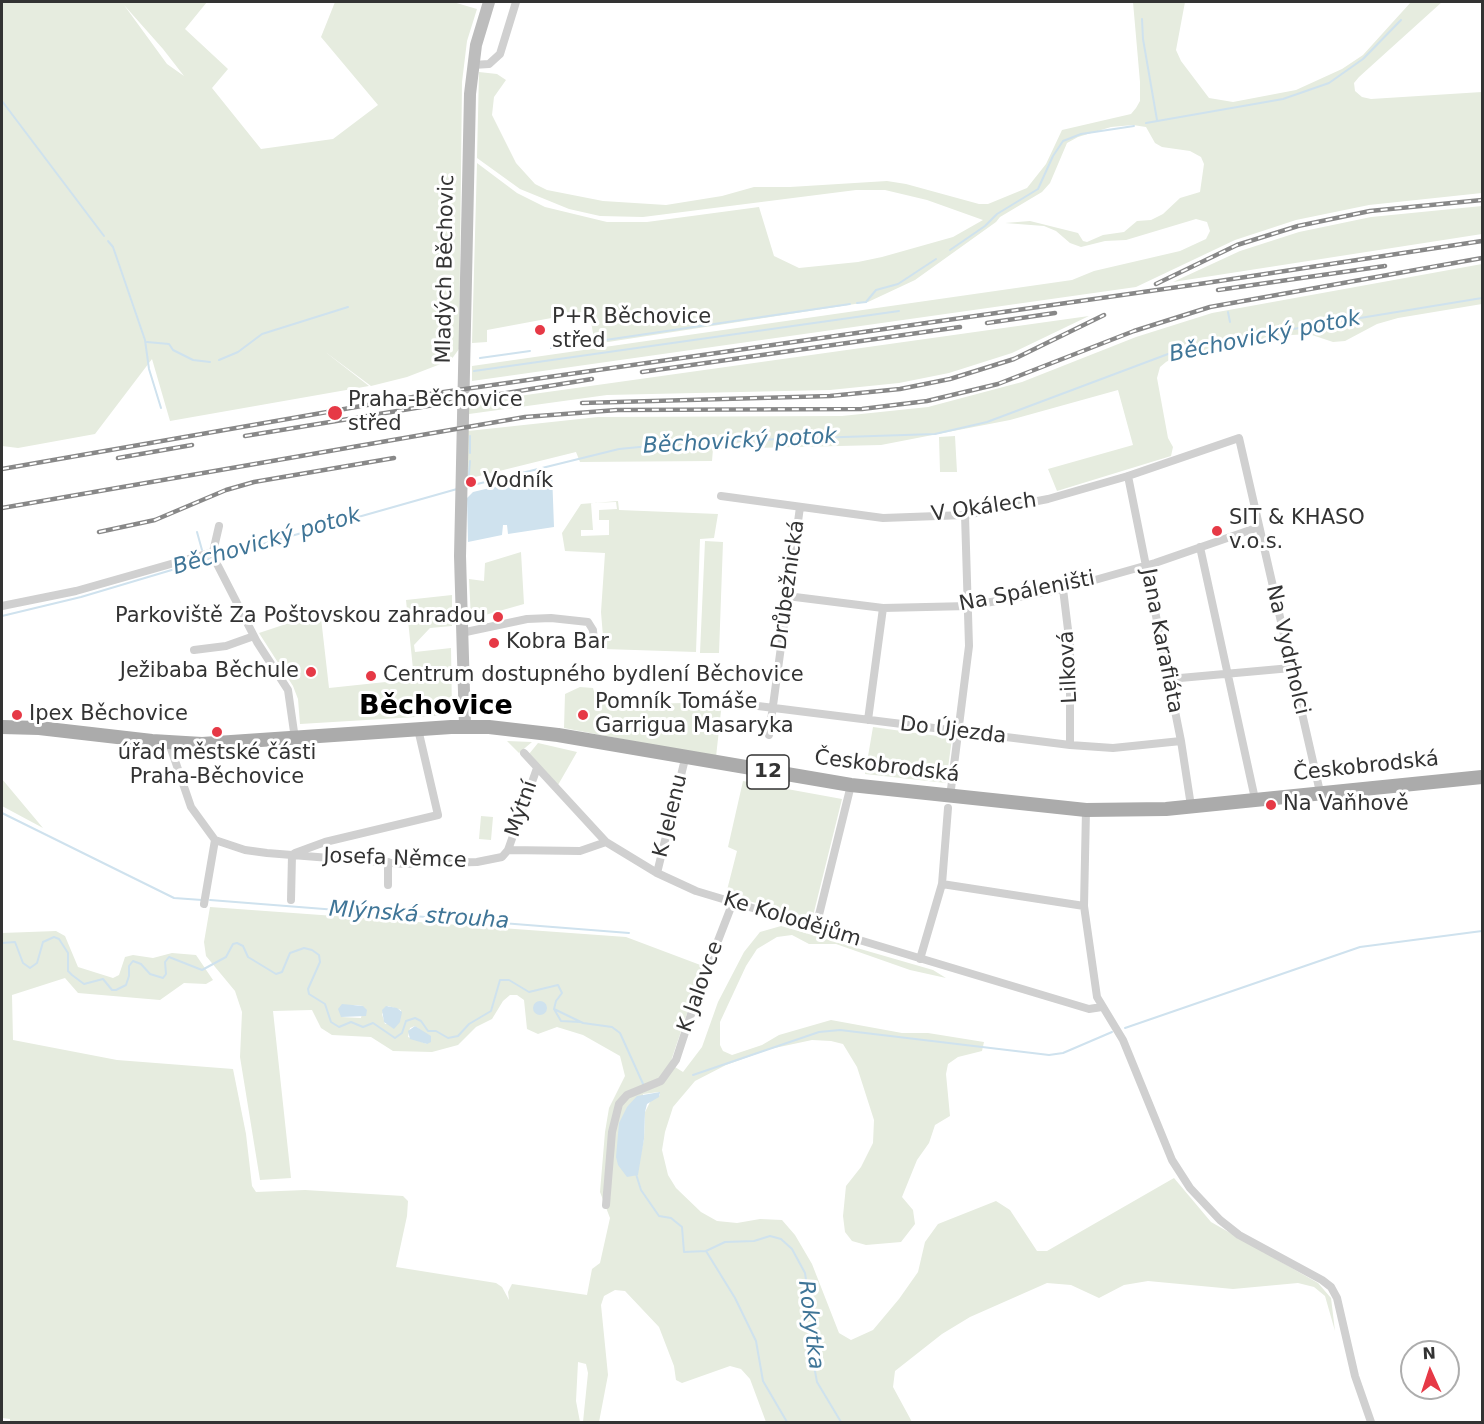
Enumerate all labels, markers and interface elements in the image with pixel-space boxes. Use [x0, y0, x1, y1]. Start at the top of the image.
street label: Mladých Běchovic [432, 174, 460, 364]
place label: P+R Běchovice střed [552, 305, 711, 355]
water label: Běchovický potok [1167, 305, 1363, 369]
marker: P+R Běchovice střed [533, 323, 547, 337]
place label: Praha-Běchovice střed [348, 388, 523, 438]
marker: Praha-Běchovice střed [326, 404, 344, 422]
water label: Běchovický potok [642, 424, 838, 460]
place label: Vodník [483, 469, 553, 495]
marker: Vodník [464, 475, 478, 489]
street label: V Okálech [930, 488, 1038, 528]
water label: Běchovický potok [170, 503, 364, 581]
place label: SIT & KHASO v.o.s. [1229, 506, 1365, 556]
street label: Drůbežnická [767, 519, 811, 651]
marker: SIT & KHASO v.o.s. [1210, 524, 1224, 538]
street label: Na Spáleništi [957, 566, 1097, 618]
street label: Jana Karafiáta [1135, 567, 1187, 715]
street label: Na Vydrholci [1260, 583, 1314, 717]
place label: Parkoviště Za Poštovskou zahradou [115, 604, 486, 630]
marker: Parkoviště Za Poštovskou zahradou [491, 610, 505, 624]
place label: Kobra Bar [506, 630, 609, 656]
street label: Lilková [1055, 630, 1083, 704]
marker: Kobra Bar [487, 636, 501, 650]
place label: Ježibaba Běchule [120, 659, 299, 685]
place label: Centrum dostupného bydlení Běchovice [383, 663, 804, 689]
marker: Ježibaba Běchule [304, 665, 318, 679]
marker: Centrum dostupného bydlení Běchovice [364, 669, 378, 683]
place label: Pomník Tomáše Garrigua Masaryka [595, 690, 794, 740]
district label: Běchovice [359, 691, 513, 723]
place label: Ipex Běchovice [29, 702, 188, 728]
marker: Ipex Běchovice [10, 708, 24, 722]
marker: Pomník Tomáše Garrigua Masaryka [576, 708, 590, 722]
street label: Do Újezda [898, 712, 1008, 750]
marker: úřad městské části Praha-Běchovice [210, 725, 224, 739]
place label: úřad městské části Praha-Běchovice [118, 741, 316, 791]
street label: Českobrodská [813, 746, 961, 788]
street label: Českobrodská [1292, 747, 1440, 787]
road number: 12 [747, 755, 789, 789]
street label: K Jelenu [649, 772, 693, 860]
street label: Mýtní [501, 778, 543, 840]
place label: Na Vaňhově [1283, 792, 1409, 818]
marker: Na Vaňhově [1264, 798, 1278, 812]
street label: Josefa Němce [323, 844, 467, 874]
street label: Ke Kolodějům [720, 887, 864, 953]
water label: Mlýnská strouha [328, 897, 510, 935]
street label: K Jalovce [673, 938, 729, 1036]
water label: Rokytka [791, 1279, 829, 1371]
north arrow [1400, 1340, 1460, 1400]
text: N [1422, 1344, 1436, 1363]

